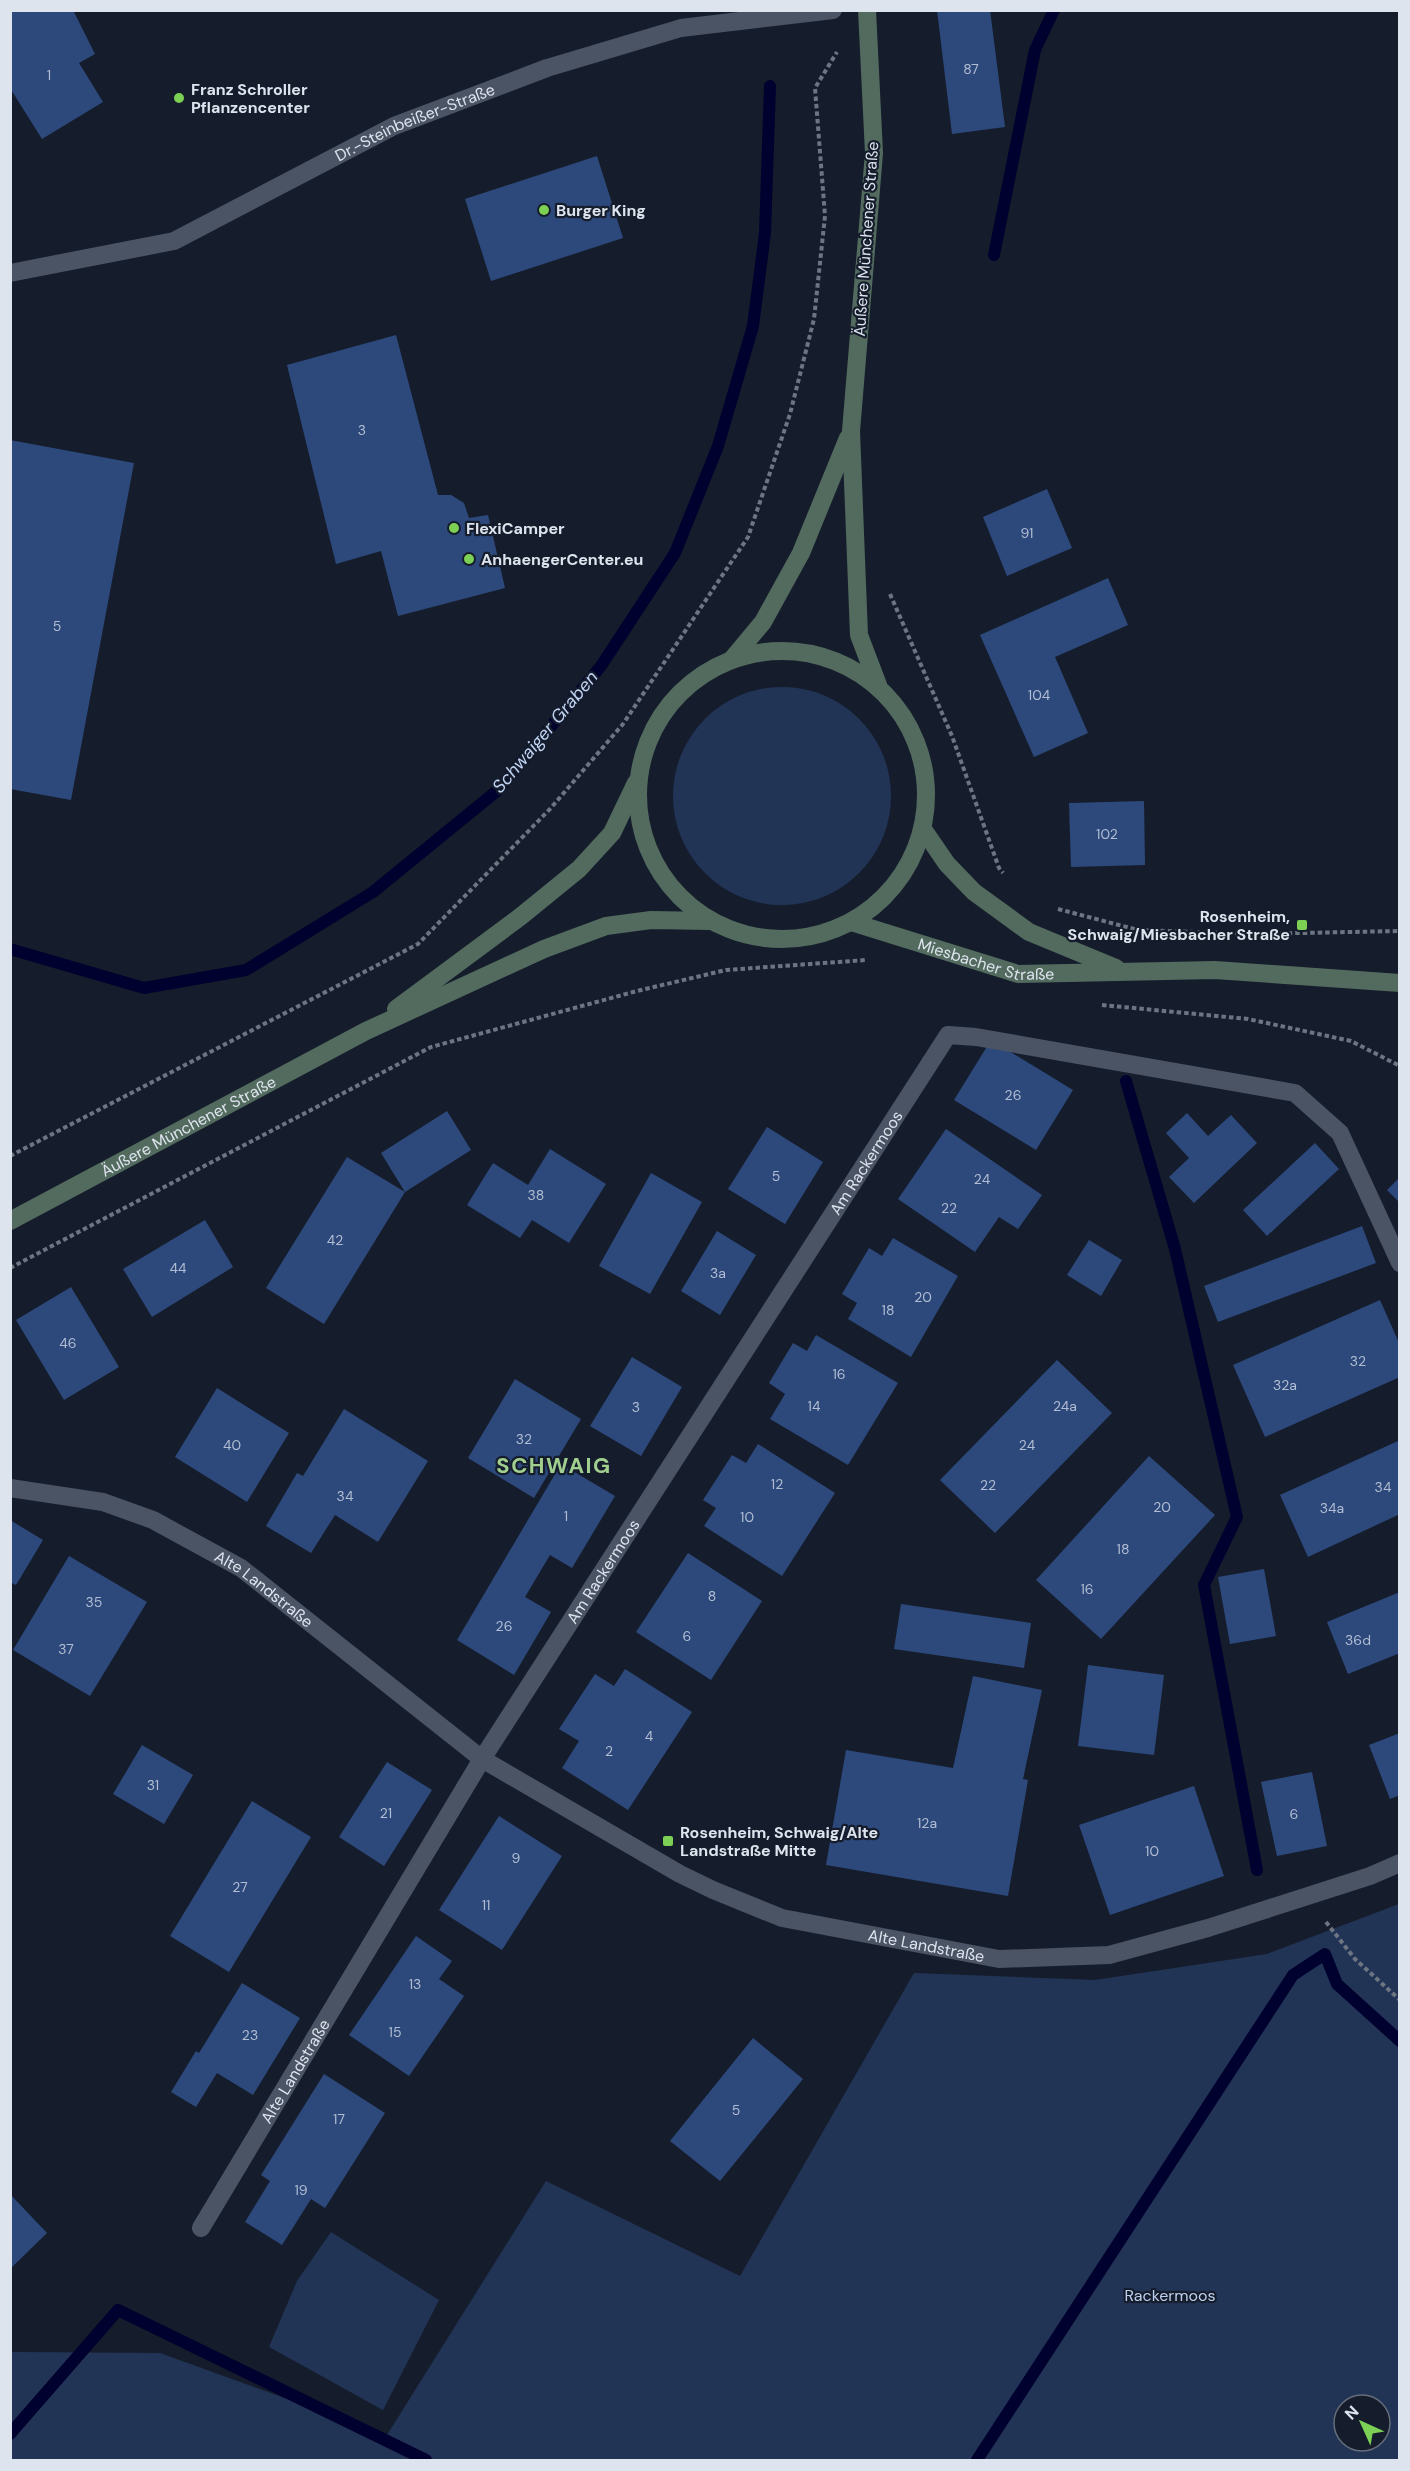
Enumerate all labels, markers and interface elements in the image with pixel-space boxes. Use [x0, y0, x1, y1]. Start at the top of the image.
house number: 87 [963, 60, 979, 78]
house number: 1 [47, 66, 51, 84]
street label: Dr.-Steinbeißer-Straße [331, 78, 498, 166]
place label: Franz Schroller Pflanzencenter [191, 79, 310, 118]
marker: Franz Schroller Pflanzencenter [172, 91, 186, 105]
street label: Äußere Münchener Straße [849, 141, 883, 337]
place label: Burger King [556, 200, 646, 221]
marker: Burger King [537, 203, 551, 217]
house number: 3 [358, 421, 366, 439]
place label: FlexiCamper [466, 518, 565, 539]
marker: FlexiCamper [447, 521, 461, 535]
house number: 91 [1021, 524, 1033, 542]
place label: AnhaengerCenter.eu [481, 549, 643, 570]
marker: AnhaengerCenter.eu [462, 552, 476, 566]
house number: 5 [53, 617, 61, 635]
water label: Schwaiger Graben [487, 666, 603, 798]
house number: 104 [1028, 686, 1051, 704]
house number: 102 [1096, 825, 1118, 843]
place label: Rosenheim, Schwaig/Miesbacher Straße [1068, 906, 1290, 945]
marker: Rosenheim, Schwaig/Miesbacher Straße [1295, 918, 1309, 932]
street label: Miesbacher Straße [915, 933, 1055, 985]
street label: Äußere Münchener Straße [97, 1071, 279, 1181]
house number: 26 [1005, 1086, 1021, 1104]
street label: Am Rackermoos [825, 1106, 907, 1219]
house number: 5 [772, 1167, 780, 1185]
house number: 24 [974, 1170, 991, 1188]
house number: 38 [528, 1186, 544, 1204]
house number: 22 [941, 1199, 957, 1217]
house number: 42 [327, 1231, 343, 1249]
house number: 44 [170, 1259, 187, 1277]
house number: 3a [710, 1264, 726, 1282]
house number: 20 [914, 1288, 932, 1306]
house number: 18 [882, 1301, 894, 1319]
house number: 46 [59, 1334, 77, 1352]
house number: 32 [1350, 1352, 1366, 1370]
house number: 16 [832, 1365, 846, 1383]
house number: 32a [1273, 1376, 1297, 1394]
house number: 14 [808, 1397, 821, 1415]
house number: 24a [1053, 1397, 1077, 1415]
house number: 3 [632, 1398, 640, 1416]
house number: 32 [516, 1430, 532, 1448]
house number: 40 [223, 1436, 241, 1454]
house number: 24 [1019, 1436, 1036, 1454]
district label: SCHWAIG [496, 1451, 612, 1480]
house number: 12 [771, 1475, 783, 1493]
house number: 22 [980, 1476, 996, 1494]
house number: 34 [1375, 1478, 1392, 1496]
house number: 34 [337, 1487, 354, 1505]
house number: 20 [1153, 1498, 1171, 1516]
house number: 34a [1320, 1499, 1344, 1517]
house number: 1 [564, 1507, 568, 1525]
house number: 10 [740, 1508, 754, 1526]
street label: Am Rackermoos [561, 1515, 644, 1627]
house number: 18 [1117, 1540, 1129, 1558]
street label: Alte Landstraße [211, 1545, 318, 1632]
house number: 16 [1080, 1580, 1094, 1598]
house number: 8 [708, 1587, 716, 1605]
house number: 35 [86, 1593, 102, 1611]
house number: 26 [496, 1617, 512, 1635]
house number: 6 [683, 1627, 691, 1645]
house number: 36d [1345, 1631, 1371, 1649]
house number: 37 [58, 1640, 74, 1658]
house number: 4 [645, 1727, 654, 1745]
house number: 2 [605, 1742, 613, 1760]
house number: 31 [147, 1776, 159, 1794]
house number: 21 [380, 1804, 392, 1822]
house number: 6 [1290, 1805, 1298, 1823]
house number: 12a [917, 1814, 937, 1832]
place label: Rosenheim, Schwaig/Alte Landstraße Mitte [680, 1822, 878, 1861]
marker: Rosenheim, Schwaig/Alte Landstraße Mitte [661, 1834, 675, 1848]
house number: 10 [1145, 1842, 1159, 1860]
house number: 9 [512, 1849, 521, 1867]
house number: 27 [232, 1878, 248, 1896]
house number: 11 [482, 1896, 490, 1914]
street label: Alte Landstraße [866, 1924, 986, 1967]
house number: 13 [409, 1975, 421, 1993]
street label: Alte Landstraße [256, 2015, 334, 2127]
house number: 15 [389, 2023, 401, 2041]
house number: 23 [242, 2026, 258, 2044]
house number: 5 [732, 2101, 740, 2119]
house number: 17 [333, 2110, 345, 2128]
house number: 19 [294, 2181, 308, 2199]
park label: Rackermoos [1125, 2285, 1215, 2306]
north arrow [1332, 2393, 1392, 2453]
text: N [1340, 2401, 1363, 2424]

